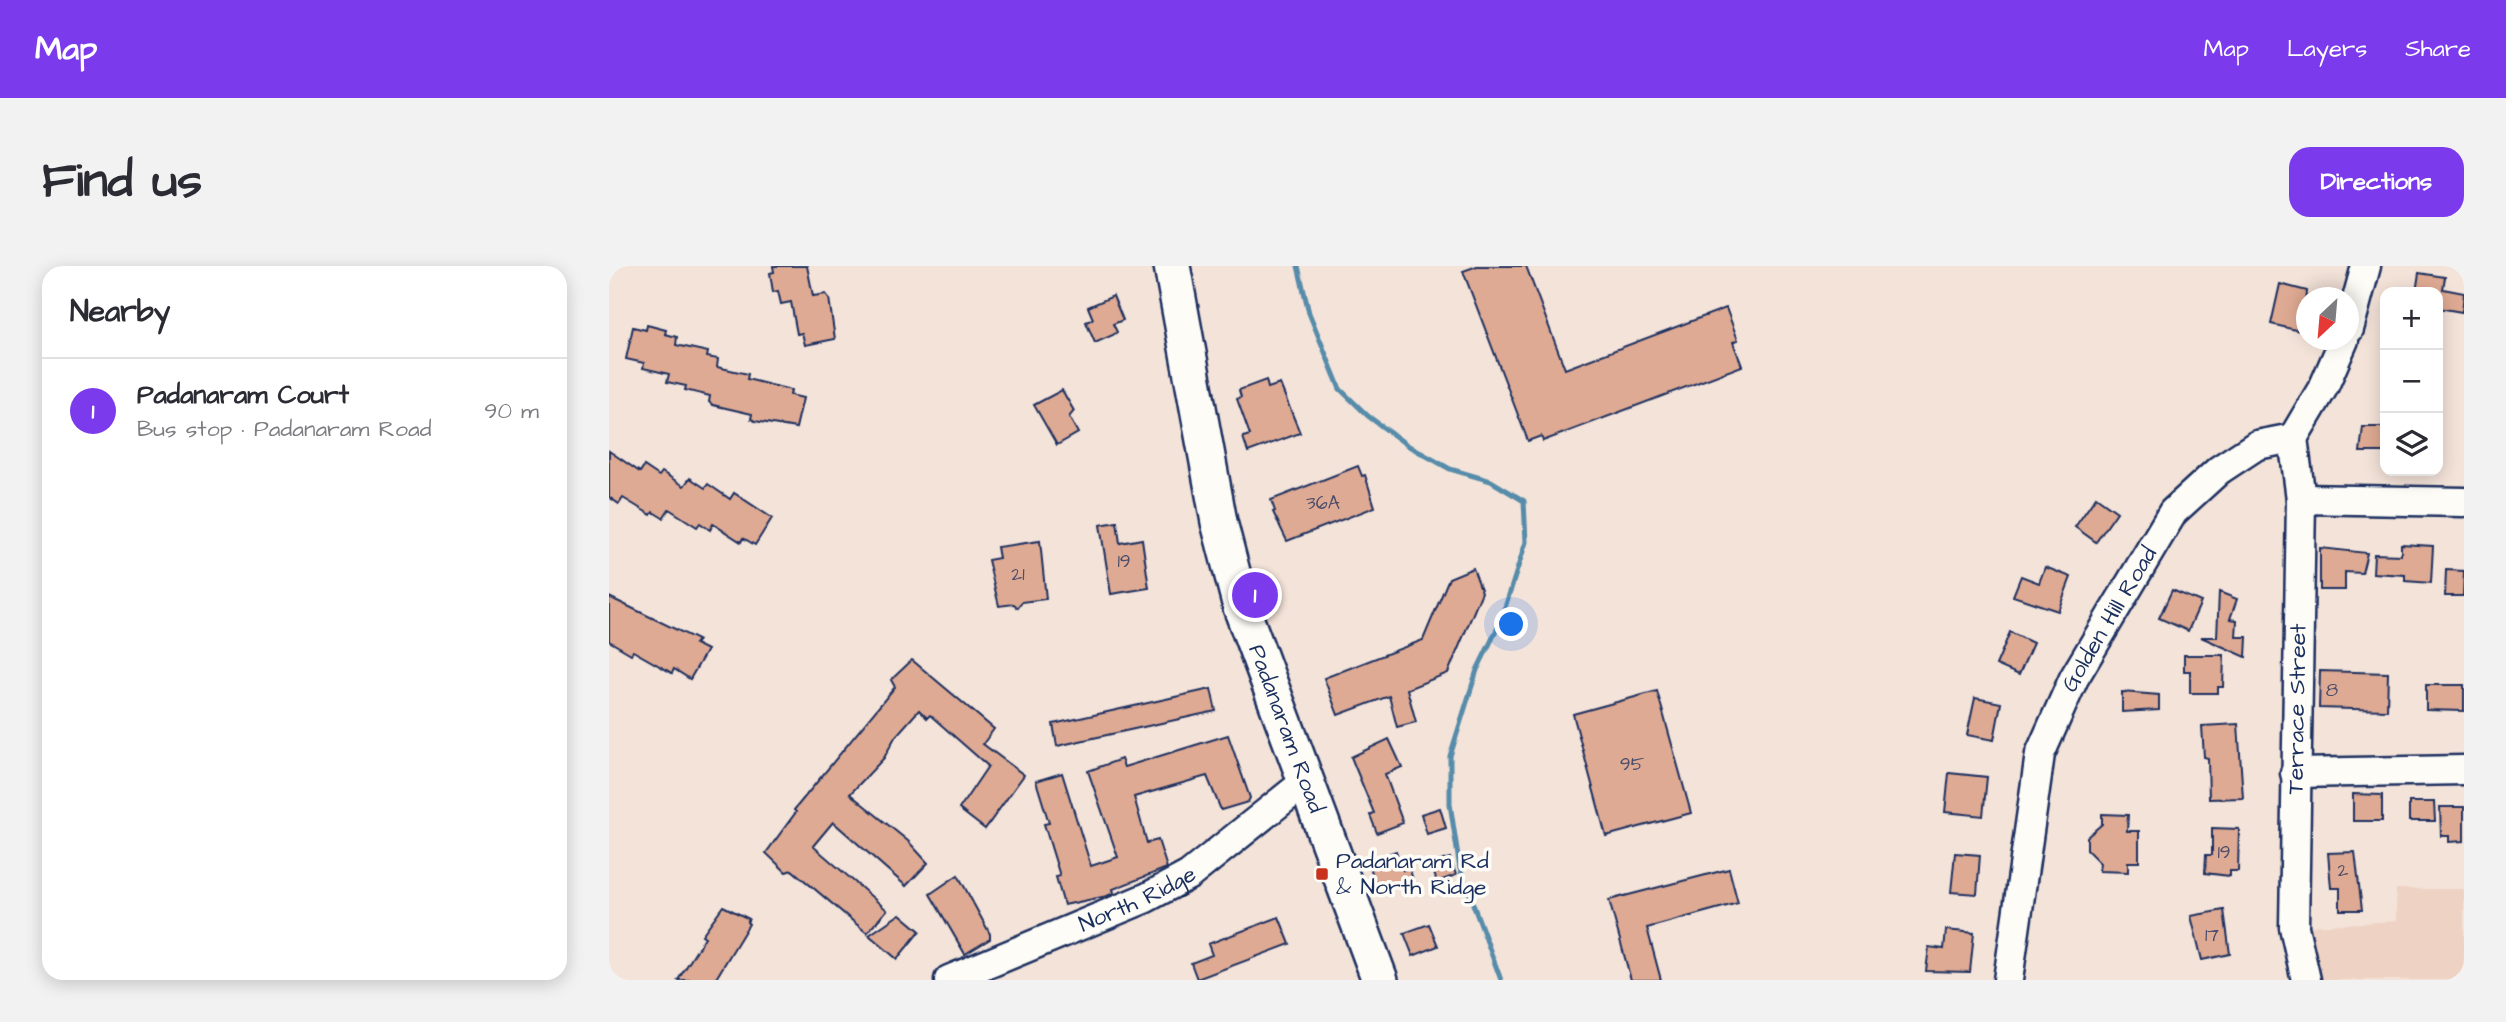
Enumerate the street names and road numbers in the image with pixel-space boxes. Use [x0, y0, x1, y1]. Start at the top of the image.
street label: Golden Hill Road [2054, 540, 2165, 697]
street label: Terrace Street [2280, 623, 2315, 795]
street label: Padanaram Road [1240, 640, 1332, 818]
street label: North Ridge [1074, 858, 1202, 940]

